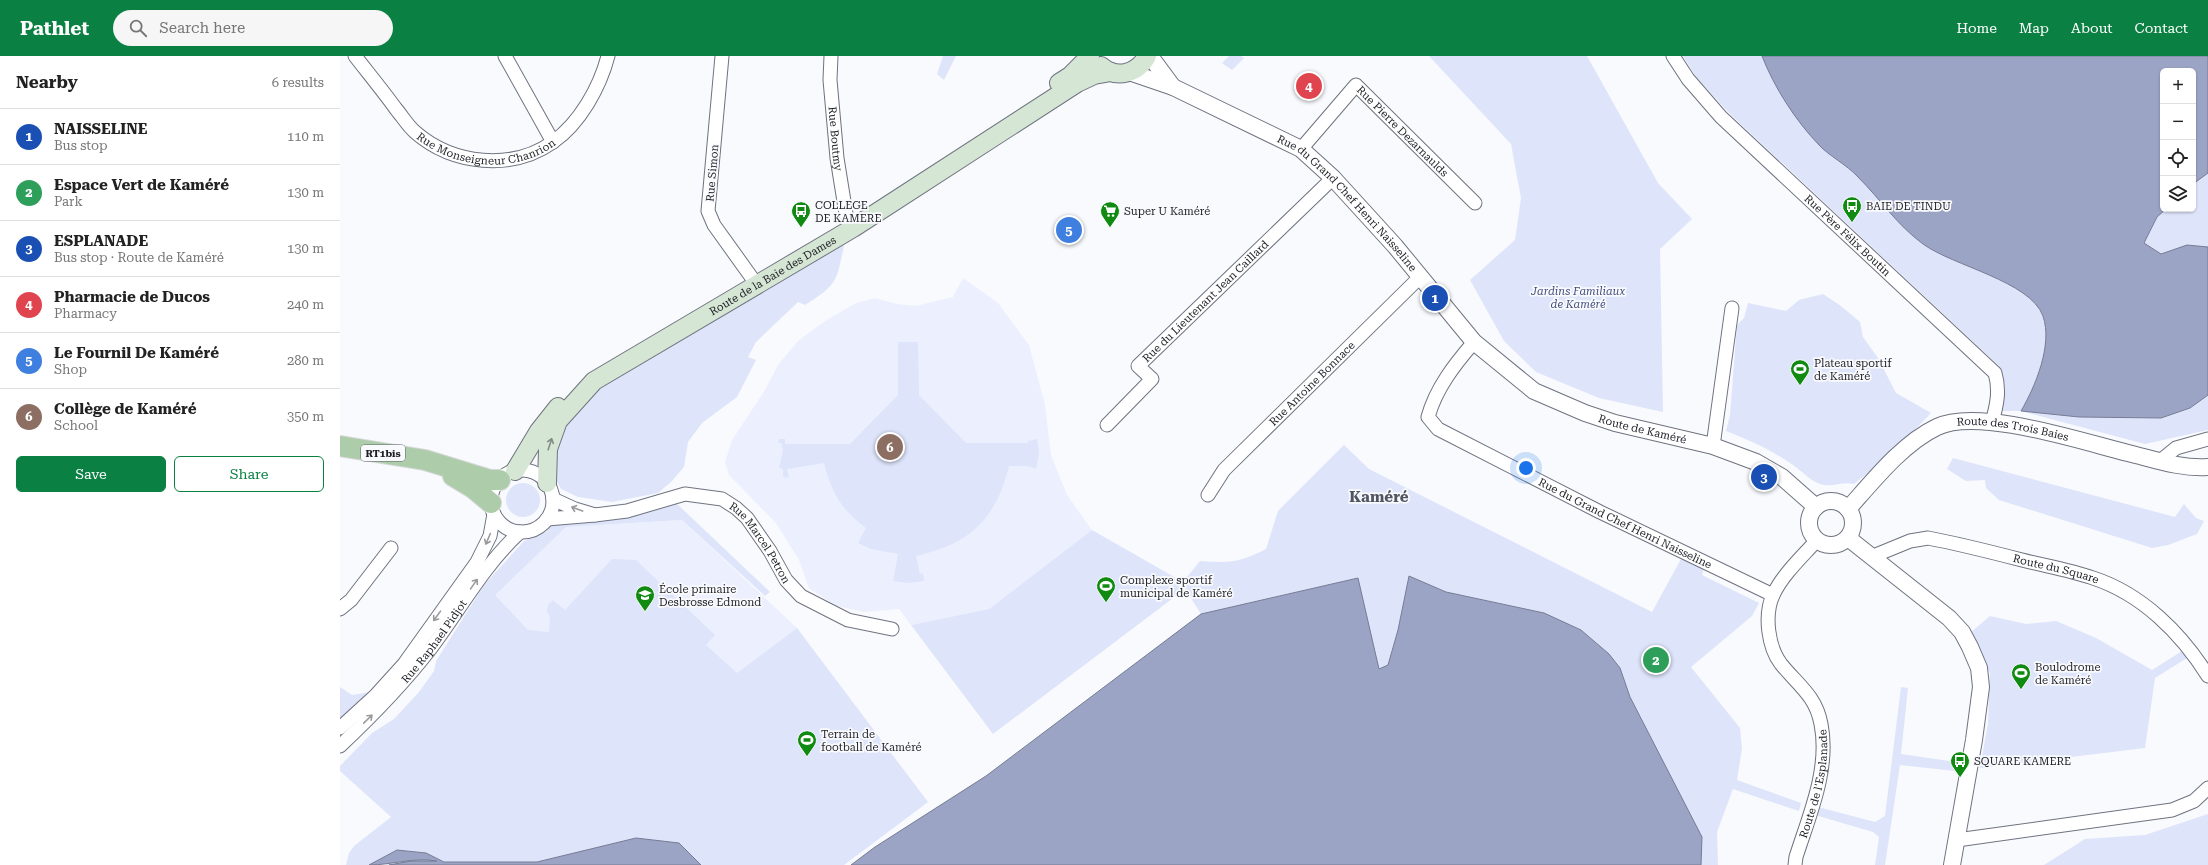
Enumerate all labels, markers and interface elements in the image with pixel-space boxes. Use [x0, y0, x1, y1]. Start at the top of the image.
search box [113, 10, 393, 46]
text: Pathlet [20, 17, 89, 40]
icon: search [127, 17, 149, 39]
text: Search here [159, 19, 245, 37]
text: Home [1956, 20, 1997, 36]
text: Map [2019, 20, 2049, 36]
text: About [2071, 20, 2113, 36]
text: Contact [2135, 20, 2188, 36]
map controls [2160, 68, 2196, 212]
button: + [2160, 68, 2196, 104]
pin: 4 [1296, 71, 1322, 101]
text: Nearby [16, 72, 78, 92]
text: 6 results [272, 75, 324, 90]
street label: Rue Pierre Dezarnaulds [1354, 83, 1451, 180]
button: − [2160, 104, 2196, 140]
street label: Rue Boutmy [825, 106, 845, 172]
text: NAISSELINE [54, 120, 147, 138]
street label: Rue Monseigneur Chanrion [414, 125, 560, 143]
text: 1 [25, 129, 33, 144]
text: 110 m [287, 129, 324, 144]
text: Rue Monseigneur Chanrion [414, 130, 558, 168]
street label: Rue du Grand Chef Henri Naisseline [1275, 132, 1419, 274]
text: Bus stop [54, 138, 108, 153]
button: locate [2160, 140, 2196, 176]
street label: Rue Simon [704, 144, 721, 202]
text: Espace Vert de Kaméré [54, 176, 229, 194]
button: layers [2160, 176, 2196, 212]
text: 2 [25, 185, 33, 200]
text: 130 m [287, 185, 324, 200]
street label: Rue Père Félix Boutin [1801, 192, 1893, 279]
text: Park [54, 194, 83, 209]
bus stop icon: BAIE DE TINDU [1841, 195, 1863, 223]
place label: COLLEGE DE KAMERE [815, 199, 881, 225]
bus stop icon: COLLEGE DE KAMERE [790, 200, 812, 228]
supermarket icon: Super U Kaméré [1099, 200, 1121, 228]
place label: BAIE DE TINDU [1866, 200, 1951, 213]
place label: Super U Kaméré [1124, 205, 1210, 218]
pin: 5 [1056, 215, 1082, 245]
text: ESPLANADE [54, 232, 148, 250]
street label: Route de la Baie des Dames [707, 234, 838, 318]
street label: Rue du Lieutenant Jean Caillard [1140, 238, 1271, 365]
text: 3 [25, 241, 33, 256]
text: 130 m [287, 241, 324, 256]
text: Bus stop · Route de Kaméré [54, 250, 224, 265]
pin: 1 [1422, 283, 1448, 313]
park label: Jardins Familiaux de Kaméré [1530, 285, 1625, 311]
text: Pharmacie de Ducos [54, 288, 210, 306]
text: 4 [25, 297, 33, 312]
text: 240 m [287, 297, 324, 312]
text: Pharmacy [54, 306, 117, 321]
street label: Rue Antoine Bonnace [1267, 339, 1358, 429]
text: Le Fournil De Kaméré [54, 344, 219, 362]
text: 5 [25, 353, 33, 368]
text: 280 m [287, 353, 324, 368]
place label: Plateau sportif de Kaméré [1814, 357, 1892, 383]
sports icon: Plateau sportif de Kaméré [1789, 358, 1811, 386]
text: Shop [54, 362, 87, 377]
text: Collège de Kaméré [54, 400, 196, 418]
text: 6 [25, 409, 33, 424]
text: 350 m [287, 409, 324, 424]
street label: Route de Kaméré [1597, 412, 1688, 447]
street label: Route des Trois Baies [1956, 415, 2070, 444]
text: School [54, 418, 98, 433]
pin: 6 [877, 432, 903, 462]
one-way arrow [547, 438, 554, 451]
road number: RT1bis [361, 445, 405, 461]
button: Save [16, 456, 166, 492]
button: Share [174, 456, 324, 492]
your location [1516, 458, 1536, 478]
pin: 3 [1751, 462, 1777, 492]
street label: Rue du Grand Chef Henri Naisseline [1536, 476, 1714, 572]
district label: Kaméré [1349, 488, 1409, 506]
street label: Rue Marcel Petron [727, 499, 793, 586]
one-way arrow [570, 505, 583, 512]
one-way arrow [484, 533, 491, 545]
street label: Route du Square [2012, 552, 2100, 586]
place label: Complexe sportif municipal de Kaméré [1120, 574, 1232, 600]
sports icon: Complexe sportif municipal de Kaméré [1095, 575, 1117, 603]
one-way arrow [470, 579, 478, 590]
place label: École primaire Desbrosse Edmond [659, 582, 761, 609]
school or university icon: École primaire Desbrosse Edmond [634, 584, 656, 612]
street label: Rue Raphael Pidjot [399, 597, 470, 686]
one-way arrow [433, 610, 441, 621]
pin: 2 [1643, 645, 1669, 675]
place label: Boulodrome de Kaméré [2035, 661, 2100, 687]
sports icon: Boulodrome de Kaméré [2010, 662, 2032, 690]
one-way arrow [363, 714, 373, 724]
place label: Terrain de football de Kaméré [821, 728, 922, 754]
sports icon: Terrain de football de Kaméré [796, 729, 818, 757]
street label: Route de l'Esplanade [1797, 729, 1830, 840]
bus stop icon: SQUARE KAMERE [1949, 750, 1971, 778]
place label: SQUARE KAMERE [1974, 755, 2071, 768]

